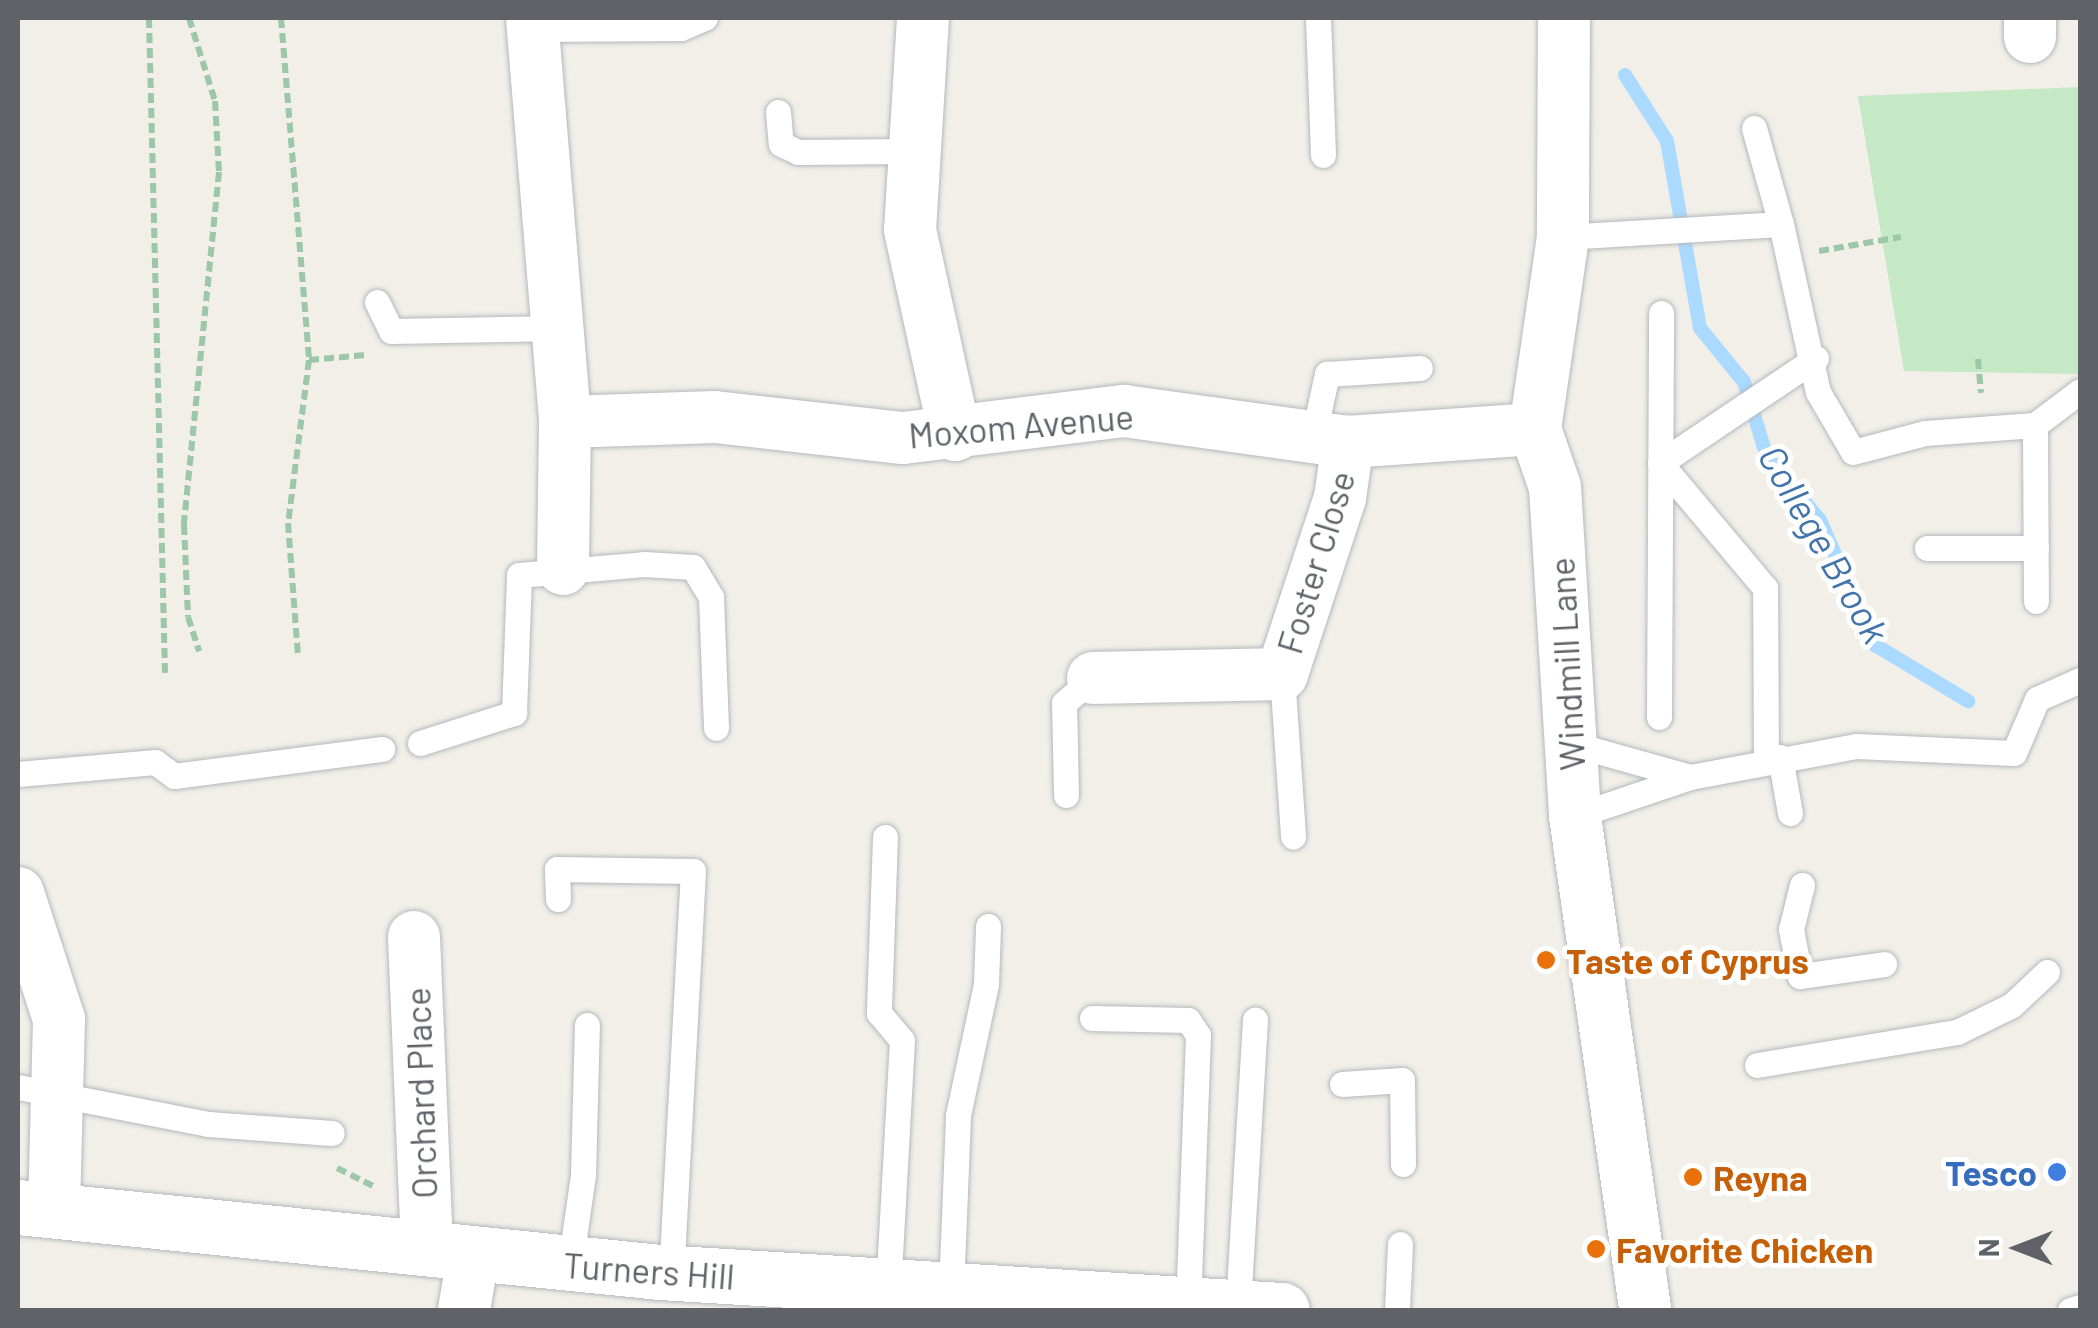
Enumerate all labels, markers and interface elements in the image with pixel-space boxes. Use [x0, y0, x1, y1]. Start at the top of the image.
street label: Moxom Avenue [907, 394, 1135, 456]
water label: College Brook [1749, 437, 1899, 651]
street label: Foster Close [1267, 466, 1363, 658]
street label: Windmill Lane [1539, 556, 1593, 772]
place label: Taste of Cyprus [1566, 939, 1809, 981]
marker: Taste of Cyprus [1535, 949, 1557, 971]
street label: Orchard Place [395, 987, 445, 1199]
place label: Tesco [1945, 1151, 2037, 1193]
place label: Reyna [1713, 1156, 1808, 1198]
marker: Tesco [2046, 1161, 2068, 1183]
marker: Reyna [1682, 1166, 1704, 1188]
north arrow [1968, 1198, 2068, 1298]
place label: Favorite Chicken [1616, 1228, 1873, 1270]
marker: Favorite Chicken [1585, 1238, 1607, 1260]
text: N [1971, 1239, 2005, 1257]
street label: Turners Hill [562, 1243, 736, 1297]

